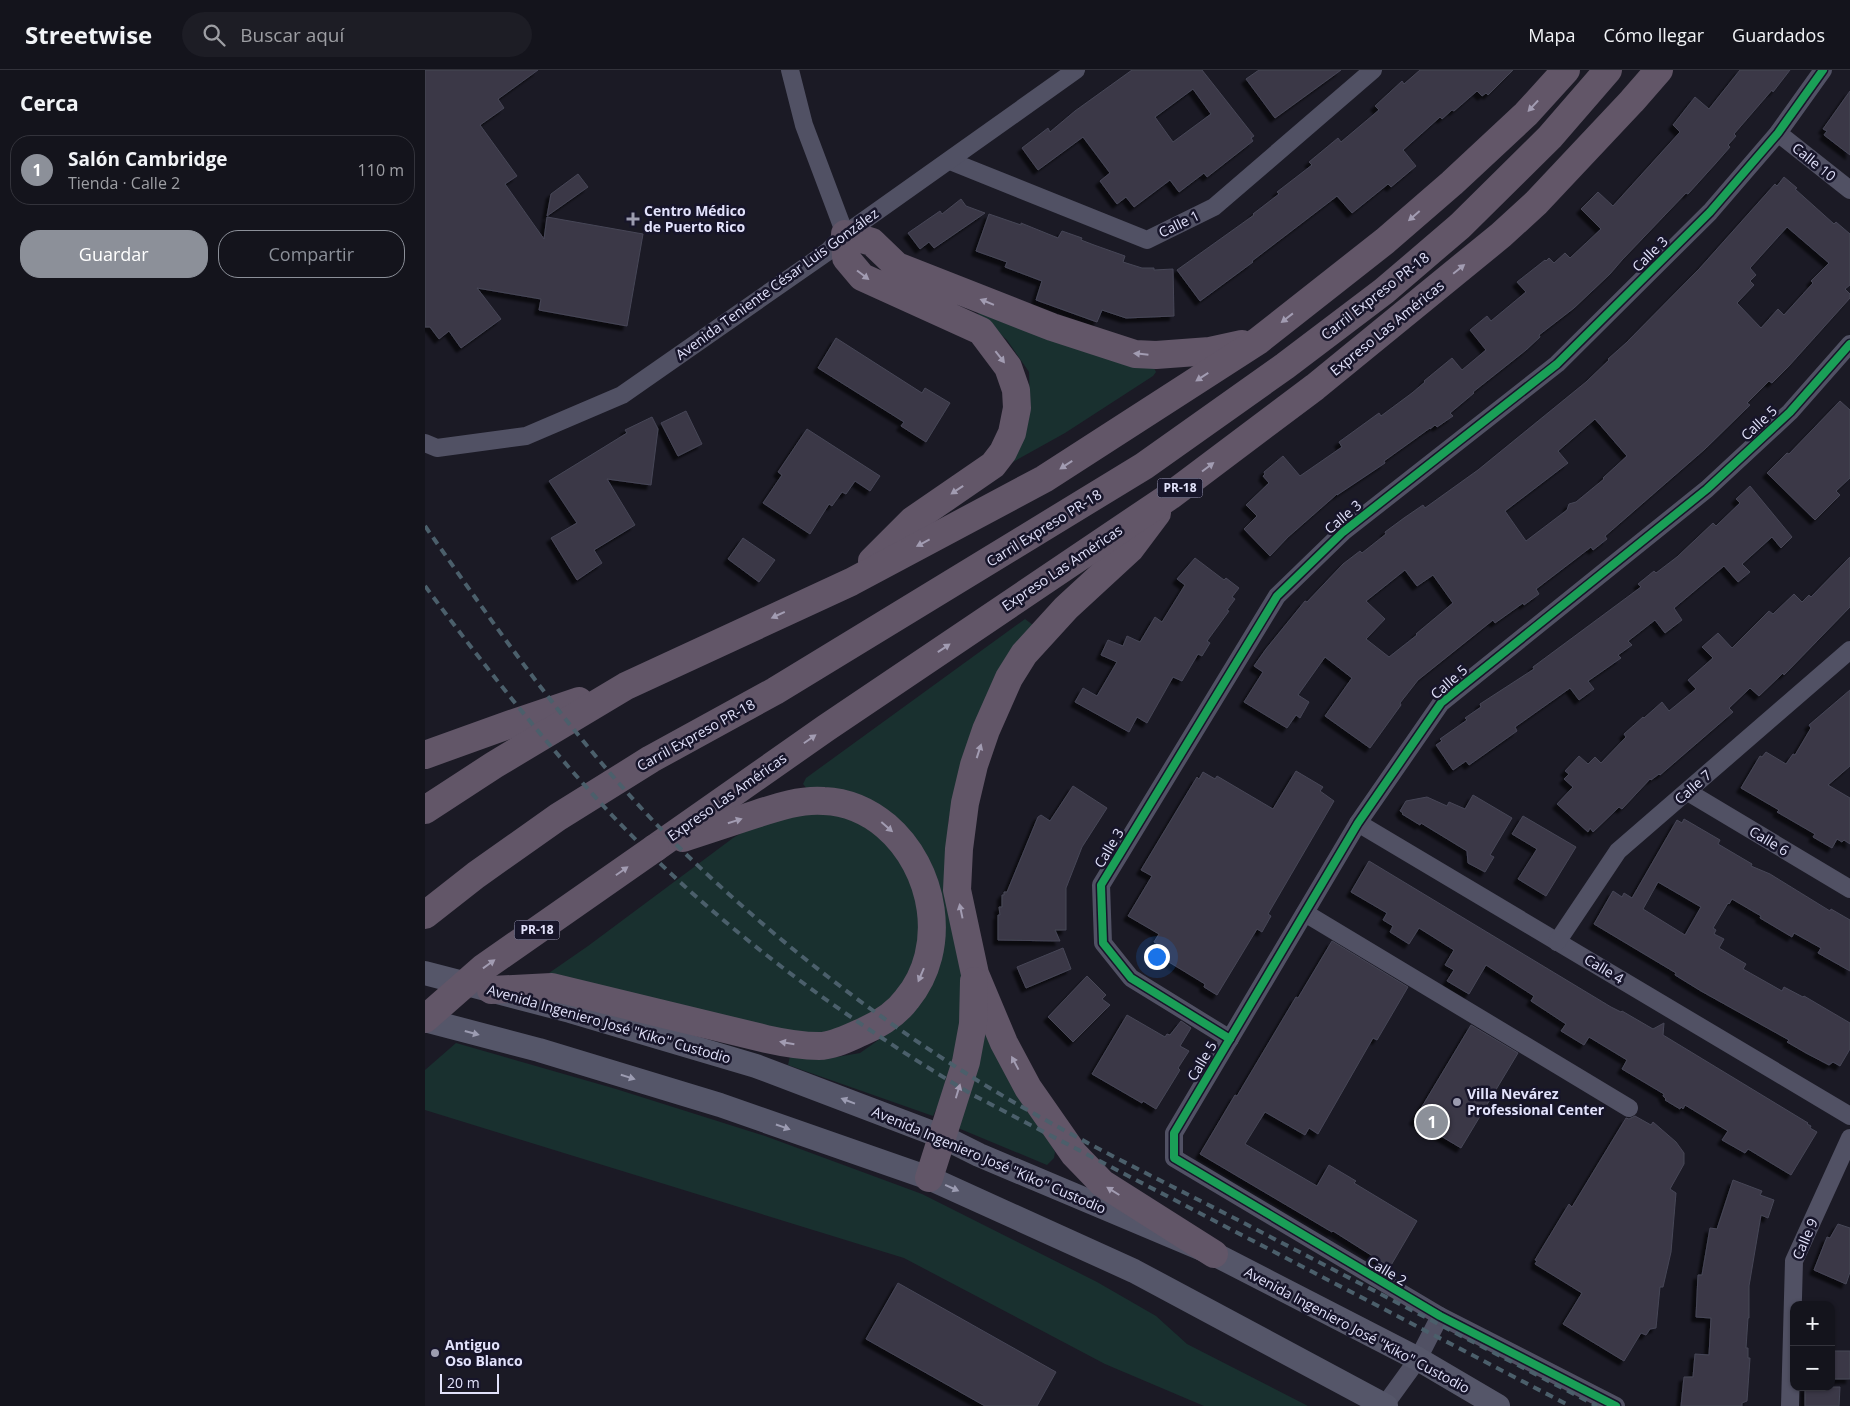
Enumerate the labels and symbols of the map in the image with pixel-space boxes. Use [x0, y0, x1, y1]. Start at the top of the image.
one-way arrow [1528, 99, 1539, 112]
street label: Calle 10 [1788, 138, 1840, 185]
place label: Centro Médico de Puerto Rico [644, 201, 746, 236]
street label: Avenida Teniente César Luis González [672, 203, 882, 364]
street label: Calle 1 [1155, 206, 1202, 242]
one-way arrow [1408, 210, 1420, 221]
marker: Centro Médico de Puerto Rico [626, 212, 640, 226]
street label: Calle 3 [1628, 232, 1672, 276]
street label: Carril Expreso PR-18 [1317, 247, 1433, 344]
one-way arrow [1453, 263, 1465, 275]
one-way arrow [857, 270, 870, 280]
street label: Expreso Las Américas [1326, 276, 1448, 380]
one-way arrow [980, 297, 994, 305]
one-way arrow [1281, 312, 1294, 323]
one-way arrow [995, 350, 1006, 363]
one-way arrow [1132, 350, 1148, 358]
one-way arrow [1196, 372, 1209, 381]
street label: Calle 5 [1736, 401, 1781, 444]
one-way arrow [1059, 460, 1073, 470]
one-way arrow [1201, 462, 1215, 472]
road number: PR-18 [1157, 478, 1203, 498]
street label: Carril Expreso PR-18 [983, 484, 1105, 571]
one-way arrow [950, 485, 964, 495]
street label: Calle 3 [1320, 495, 1365, 538]
street label: Expreso Las Américas [998, 520, 1126, 615]
one-way arrow [916, 539, 931, 547]
one-way arrow [771, 612, 785, 620]
one-way arrow [937, 643, 951, 653]
street label: Calle 5 [1426, 660, 1471, 703]
street label: Carril Expreso PR-18 [633, 694, 758, 775]
one-way arrow [803, 734, 816, 744]
one-way arrow [976, 744, 983, 759]
street label: Expreso Las Américas [663, 748, 790, 845]
street label: Calle 7 [1670, 765, 1715, 808]
one-way arrow [727, 817, 742, 825]
street label: Calle 6 [1746, 821, 1793, 860]
one-way arrow [880, 822, 893, 833]
street label: Calle 3 [1089, 824, 1128, 871]
one-way arrow [615, 866, 628, 876]
one-way arrow [957, 904, 965, 919]
road number: PR-18 [515, 920, 559, 940]
your location [1144, 944, 1170, 970]
street label: Calle 4 [1581, 949, 1628, 988]
one-way arrow [482, 959, 495, 969]
one-way arrow [917, 968, 925, 982]
street label: Avenida Ingeniero José "Kiko" Custodio [485, 980, 733, 1067]
one-way arrow [465, 1029, 480, 1037]
street label: Calle 5 [1182, 1037, 1221, 1084]
one-way arrow [778, 1039, 794, 1047]
one-way arrow [1011, 1056, 1019, 1071]
one-way arrow [621, 1074, 636, 1082]
one-way arrow [954, 1083, 962, 1098]
place label: Villa Nevárez Professional Center [1467, 1084, 1605, 1119]
marker: Villa Nevárez Professional Center [1451, 1096, 1463, 1108]
one-way arrow [841, 1097, 855, 1105]
street label: Avenida Ingeniero José "Kiko" Custodio [869, 1101, 1109, 1218]
pin: 1 [1416, 1103, 1448, 1141]
one-way arrow [776, 1123, 791, 1131]
one-way arrow [945, 1185, 959, 1193]
one-way arrow [1107, 1186, 1120, 1196]
street label: Calle 9 [1787, 1215, 1822, 1262]
street label: Calle 2 [1364, 1251, 1411, 1290]
street label: Avenida Ingeniero José "Kiko" Custodio [1241, 1262, 1473, 1397]
place label: Antiguo Oso Blanco [445, 1335, 523, 1370]
marker: Antiguo Oso Blanco [429, 1347, 441, 1359]
scale bar [440, 1371, 499, 1394]

